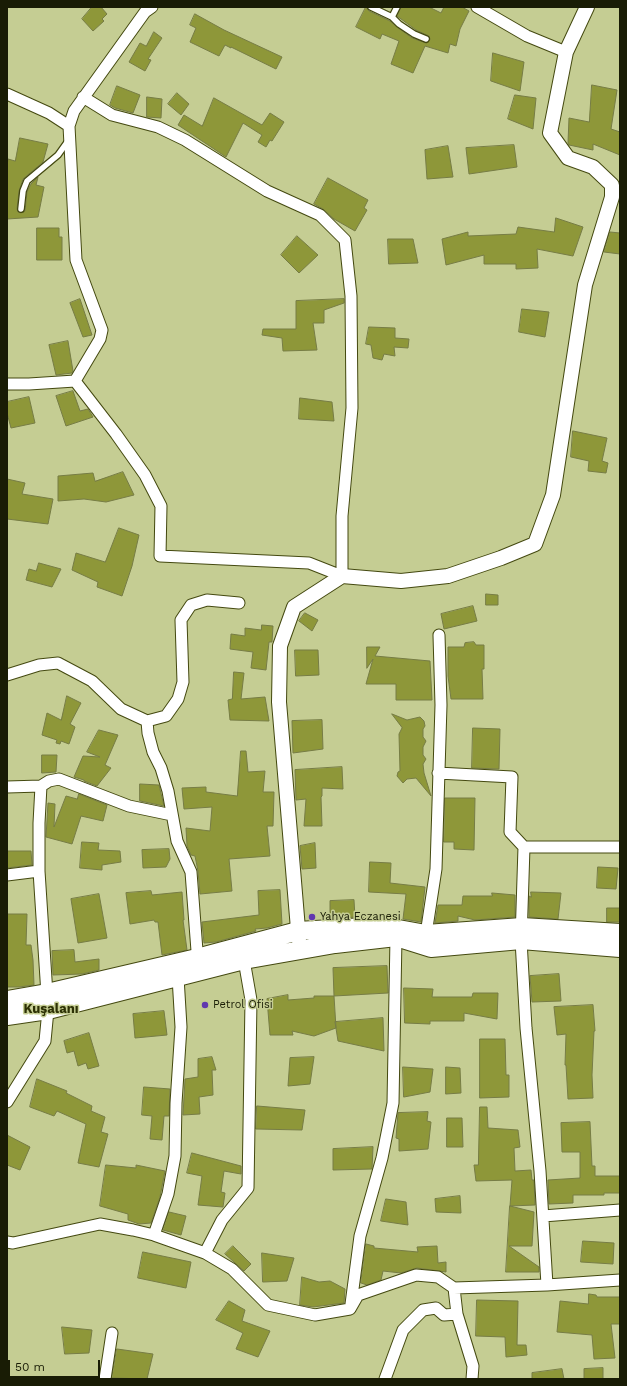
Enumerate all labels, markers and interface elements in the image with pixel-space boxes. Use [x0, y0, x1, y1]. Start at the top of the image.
place label: Yahya Eczanesi [320, 910, 401, 924]
marker: Yahya Eczanesi [307, 912, 317, 922]
place label: Petrol Ofisi [213, 998, 273, 1012]
marker: Petrol Ofisi [200, 1000, 210, 1010]
district label: Kuşalanı [23, 1001, 79, 1017]
scale bar [10, 1352, 102, 1378]
text: 50 m [15, 1360, 45, 1374]

